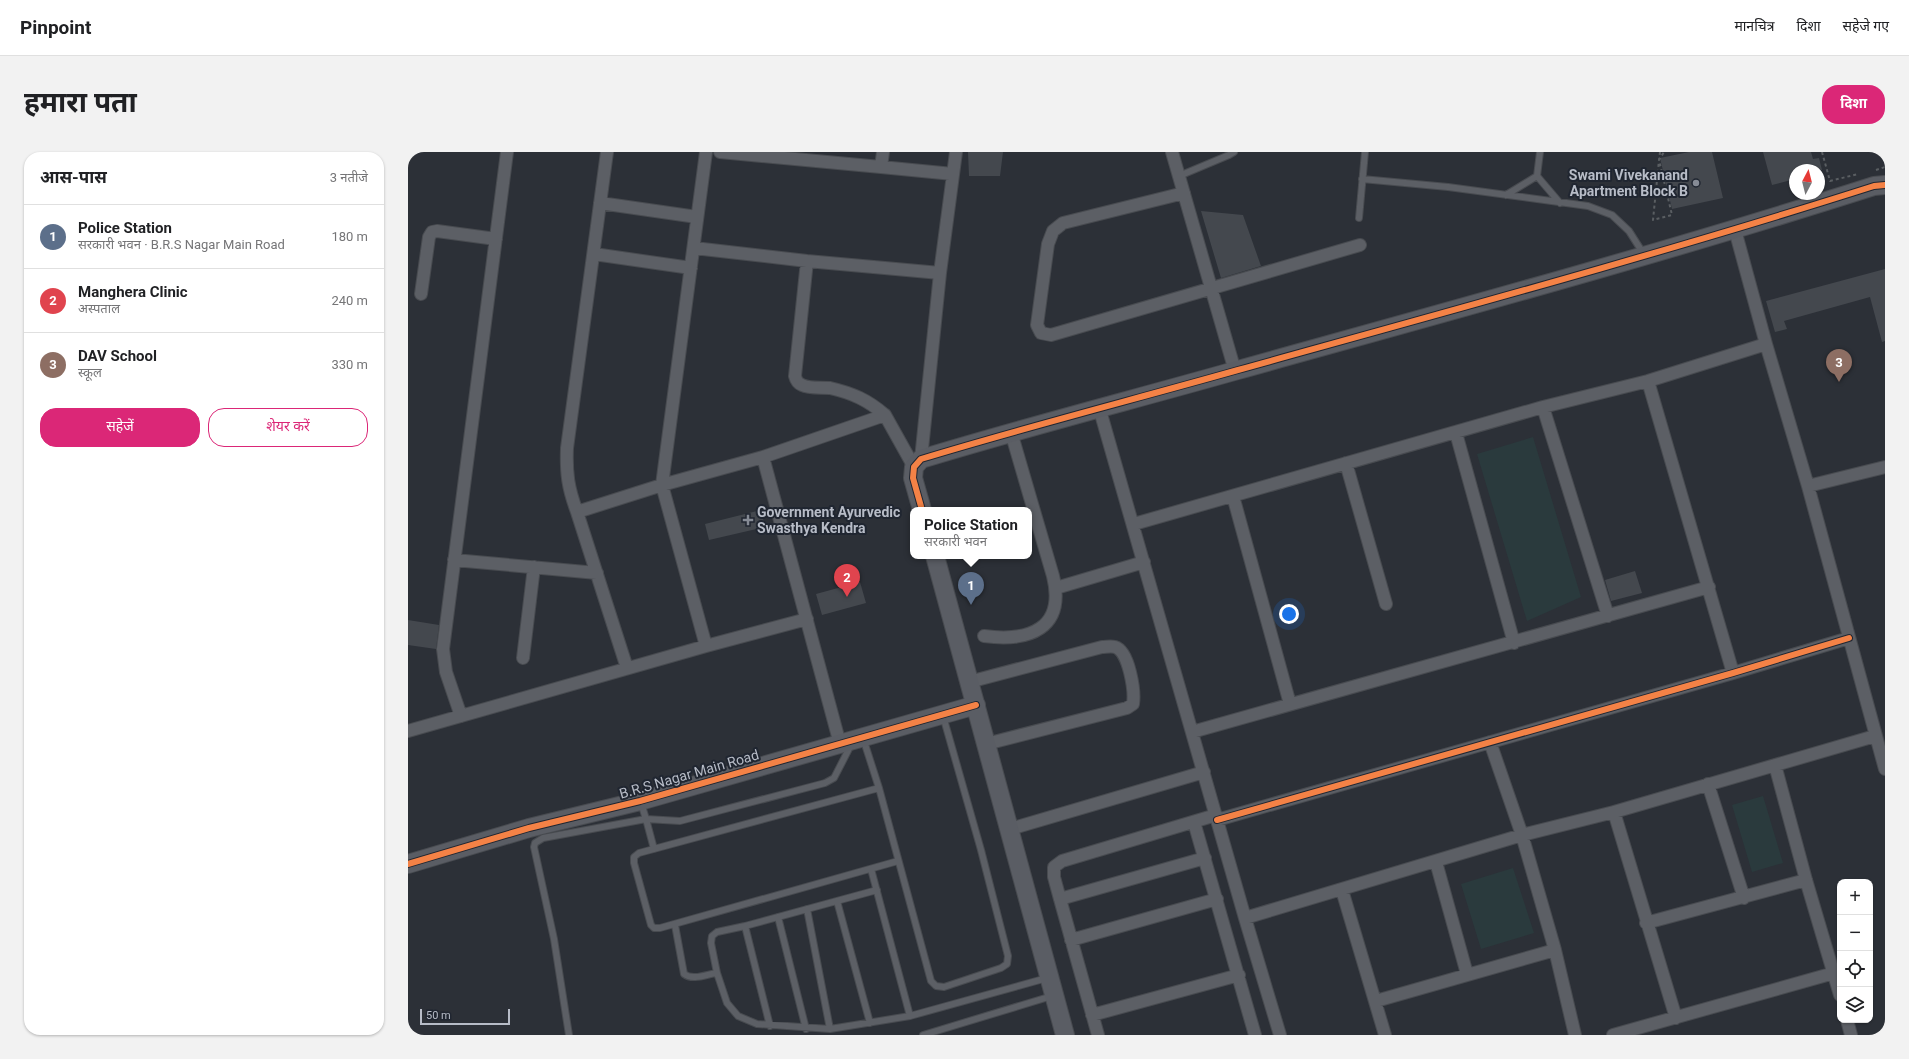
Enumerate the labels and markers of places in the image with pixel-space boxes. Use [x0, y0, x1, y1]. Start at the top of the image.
place label: Swami Vivekanand Apartment Block B [1569, 167, 1688, 199]
marker: Swami Vivekanand Apartment Block B [1691, 178, 1701, 188]
pin: 3 [1826, 349, 1852, 382]
place label: Government Ayurvedic Swasthya Kendra [757, 504, 900, 536]
marker: Government Ayurvedic Swasthya Kendra [742, 514, 754, 526]
pin: 2 [834, 564, 860, 597]
pin: 1 [958, 572, 984, 605]

